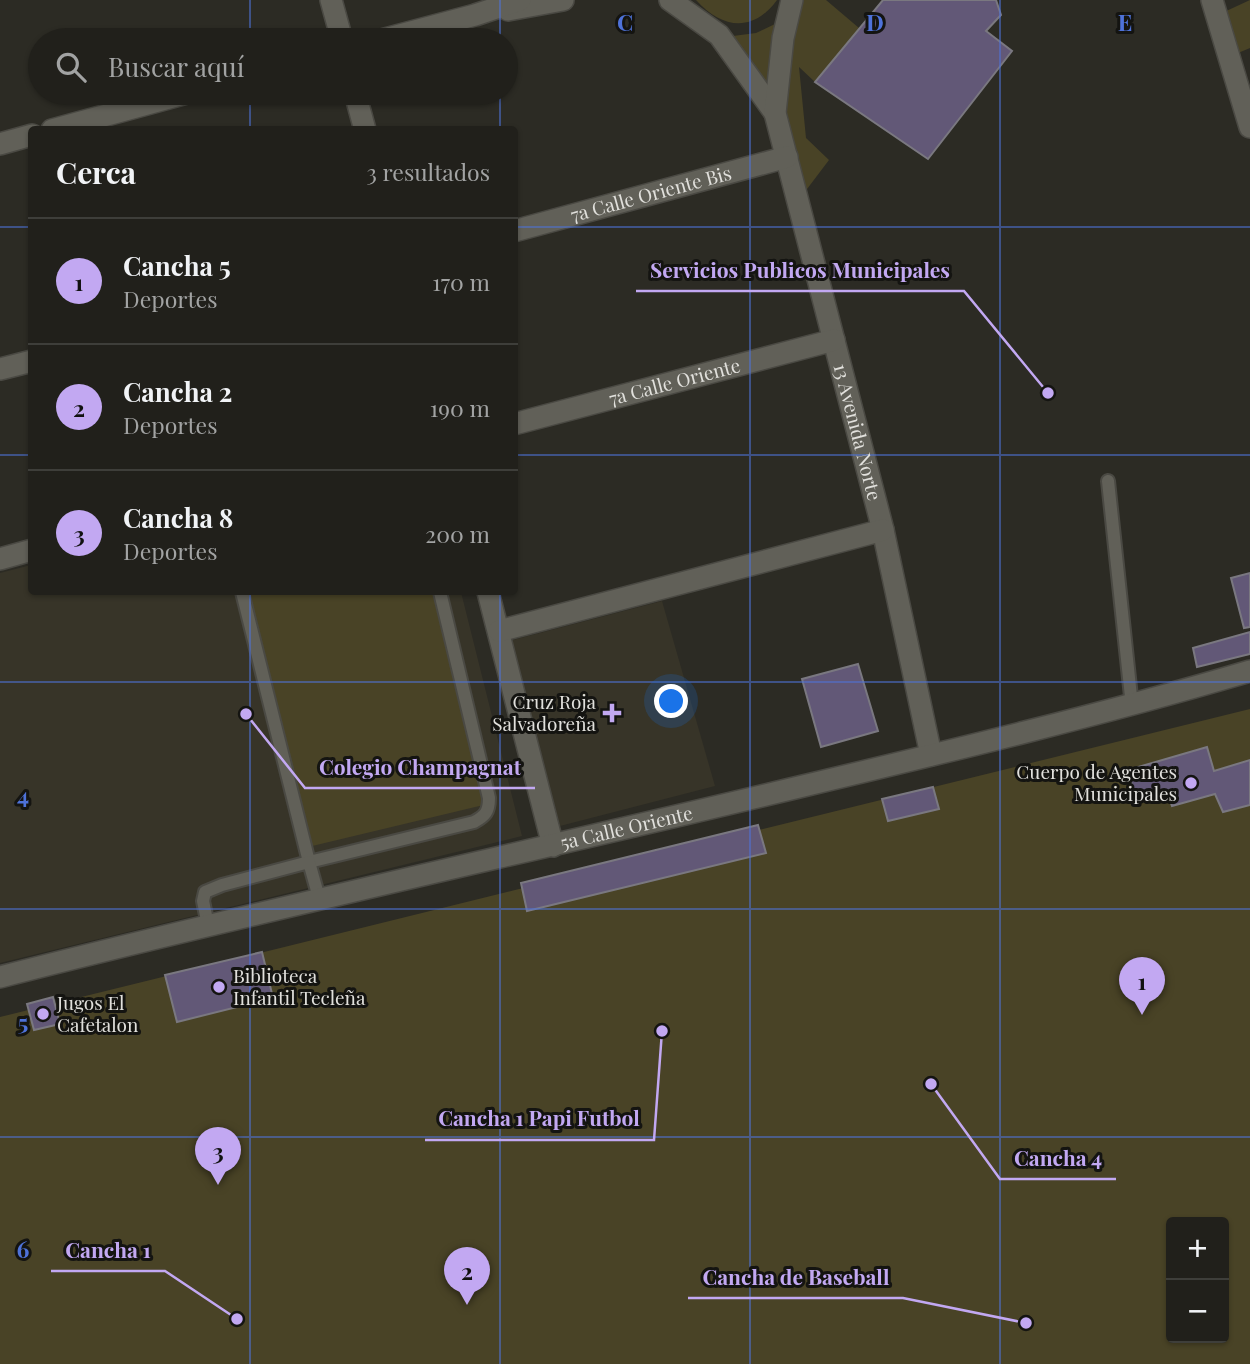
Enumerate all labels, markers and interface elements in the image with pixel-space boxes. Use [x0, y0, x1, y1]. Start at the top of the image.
text: C [617, 6, 633, 37]
text: D [866, 6, 884, 37]
text: E [1118, 6, 1132, 37]
search box [28, 28, 518, 105]
icon: search [52, 48, 90, 86]
text: Buscar aquí [108, 49, 244, 84]
text: Cerca [56, 152, 136, 192]
text: 3 resultados [366, 156, 490, 187]
street label: 7a Calle Oriente Bis [568, 159, 734, 227]
text: Cancha 5 [123, 248, 231, 283]
callout: Servicios Publicos Municipales [636, 249, 964, 291]
text: Servicios Publicos Municipales [650, 255, 950, 283]
text: 1 [75, 266, 83, 297]
text: 170 m [432, 266, 490, 297]
text: Deportes [123, 283, 218, 314]
street label: 7a Calle Oriente [606, 351, 743, 411]
street label: 13 Avenida Norte [828, 361, 889, 503]
text: Cancha 2 [123, 374, 232, 409]
text: 2 [73, 392, 85, 423]
text: 190 m [430, 392, 490, 423]
text: Deportes [123, 409, 218, 440]
text: Cancha 8 [123, 500, 233, 535]
text: 3 [73, 518, 85, 549]
text: 200 m [425, 518, 490, 549]
text: Deportes [123, 535, 218, 566]
your location [654, 684, 688, 718]
place label: Cruz Roja Salvadoreña [492, 688, 597, 736]
marker: Cruz Roja Salvadoreña [602, 703, 622, 723]
callout: Colegio Champagnat [305, 746, 535, 788]
text: Colegio Champagnat [319, 752, 522, 780]
place label: Cuerpo de Agentes Municipales [1016, 758, 1177, 806]
marker: Cuerpo de Agentes Municipales [1183, 775, 1199, 791]
text: 4 [17, 779, 29, 810]
street label: 5a Calle Oriente [558, 799, 695, 855]
pin: 1 [1119, 957, 1165, 1015]
place label: Biblioteca Infantil Tecleña [233, 962, 366, 1010]
marker: Biblioteca Infantil Tecleña [211, 979, 227, 995]
place label: Jugos El Cafetalon [56, 989, 139, 1037]
text: 5 [18, 1006, 28, 1037]
marker: Jugos El Cafetalon [35, 1006, 51, 1022]
callout: Cancha 1 Papi Futbol [425, 1098, 654, 1140]
text: Cancha 1 Papi Futbol [438, 1103, 640, 1131]
pin: 3 [195, 1127, 241, 1185]
callout: Cancha 4 [1000, 1137, 1116, 1179]
text: Cancha 4 [1014, 1143, 1102, 1171]
map controls [1166, 1217, 1229, 1343]
button: + [1166, 1217, 1229, 1280]
callout: Cancha 1 [51, 1229, 165, 1271]
text: 6 [17, 1233, 30, 1264]
text: Cancha 1 [65, 1235, 151, 1263]
pin: 2 [444, 1247, 490, 1305]
callout: Cancha de Baseball [688, 1256, 903, 1298]
text: Cancha de Baseball [702, 1262, 890, 1290]
button: − [1166, 1280, 1229, 1343]

